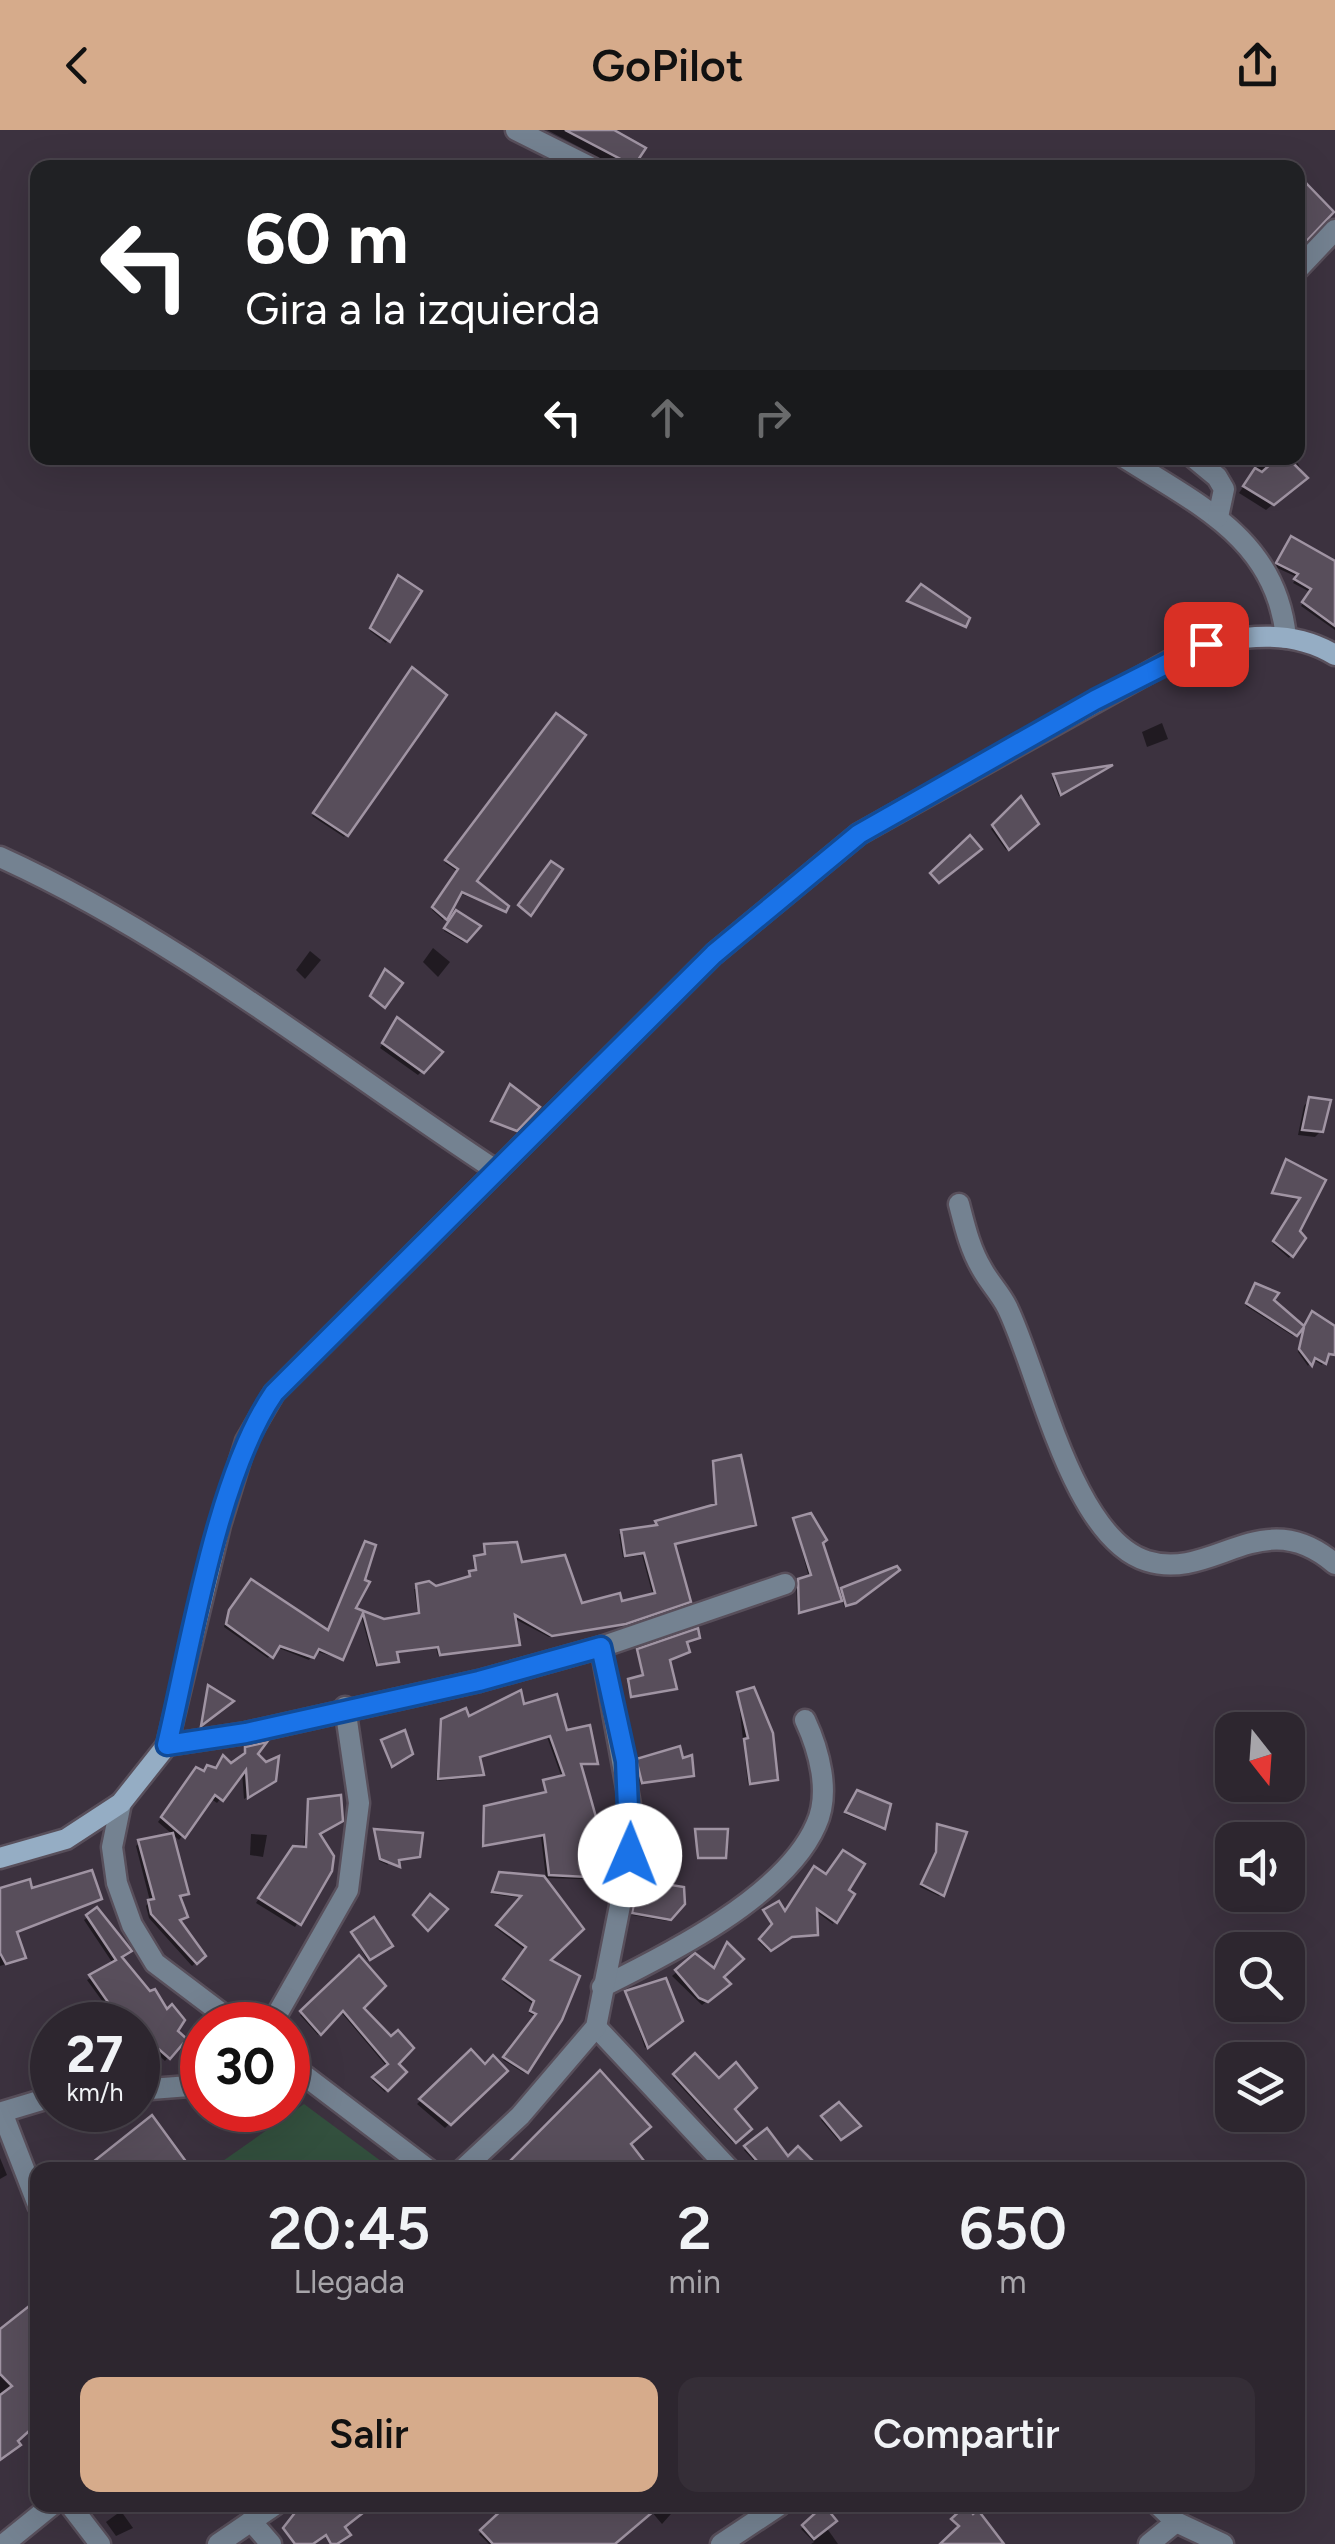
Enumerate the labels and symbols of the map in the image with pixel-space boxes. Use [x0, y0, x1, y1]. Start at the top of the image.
pin [1164, 602, 1249, 687]
north arrow [1215, 1712, 1305, 1802]
position arrow [578, 1803, 682, 1907]
speed limit sign: 30 [180, 2002, 310, 2132]

